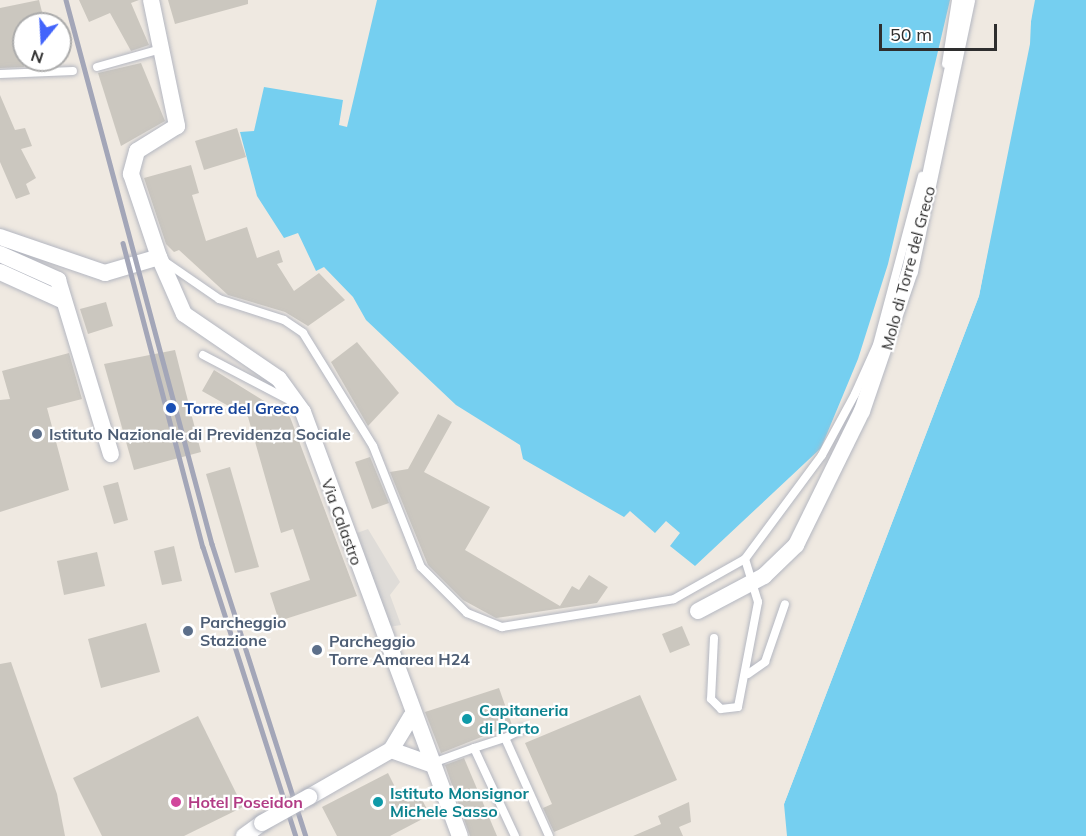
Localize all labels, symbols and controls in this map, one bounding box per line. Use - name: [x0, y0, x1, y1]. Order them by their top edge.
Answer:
- north arrow: [12, 12, 72, 72]
- scale bar: [882, 12, 1000, 50]
- text: 50 m: [890, 23, 932, 46]
- text: N: [28, 46, 46, 69]
- street label: Molo di Torre del Greco: [877, 184, 939, 352]
- place label: Torre del Greco: [184, 398, 299, 418]
- marker: Torre del Greco: [162, 399, 180, 417]
- place label: Istituto Nazionale di Previdenza Sociale: [49, 424, 351, 444]
- marker: Istituto Nazionale di Previdenza Sociale: [30, 427, 44, 441]
- street label: Via Calastro: [317, 476, 367, 568]
- place label: Parcheggio Stazione: [200, 612, 286, 650]
- marker: Parcheggio Stazione: [181, 624, 195, 638]
- place label: Parcheggio Torre Amarea H24: [329, 631, 470, 669]
- marker: Parcheggio Torre Amarea H24: [310, 643, 324, 657]
- place label: Capitaneria di Porto: [479, 700, 568, 738]
- marker: Capitaneria di Porto: [460, 712, 474, 726]
- place label: Istituto Monsignor Michele Sasso: [390, 783, 529, 821]
- place label: Hotel Poseidon: [188, 792, 303, 812]
- marker: Hotel Poseidon: [169, 795, 183, 809]
- marker: Istituto Monsignor Michele Sasso: [371, 795, 385, 809]

